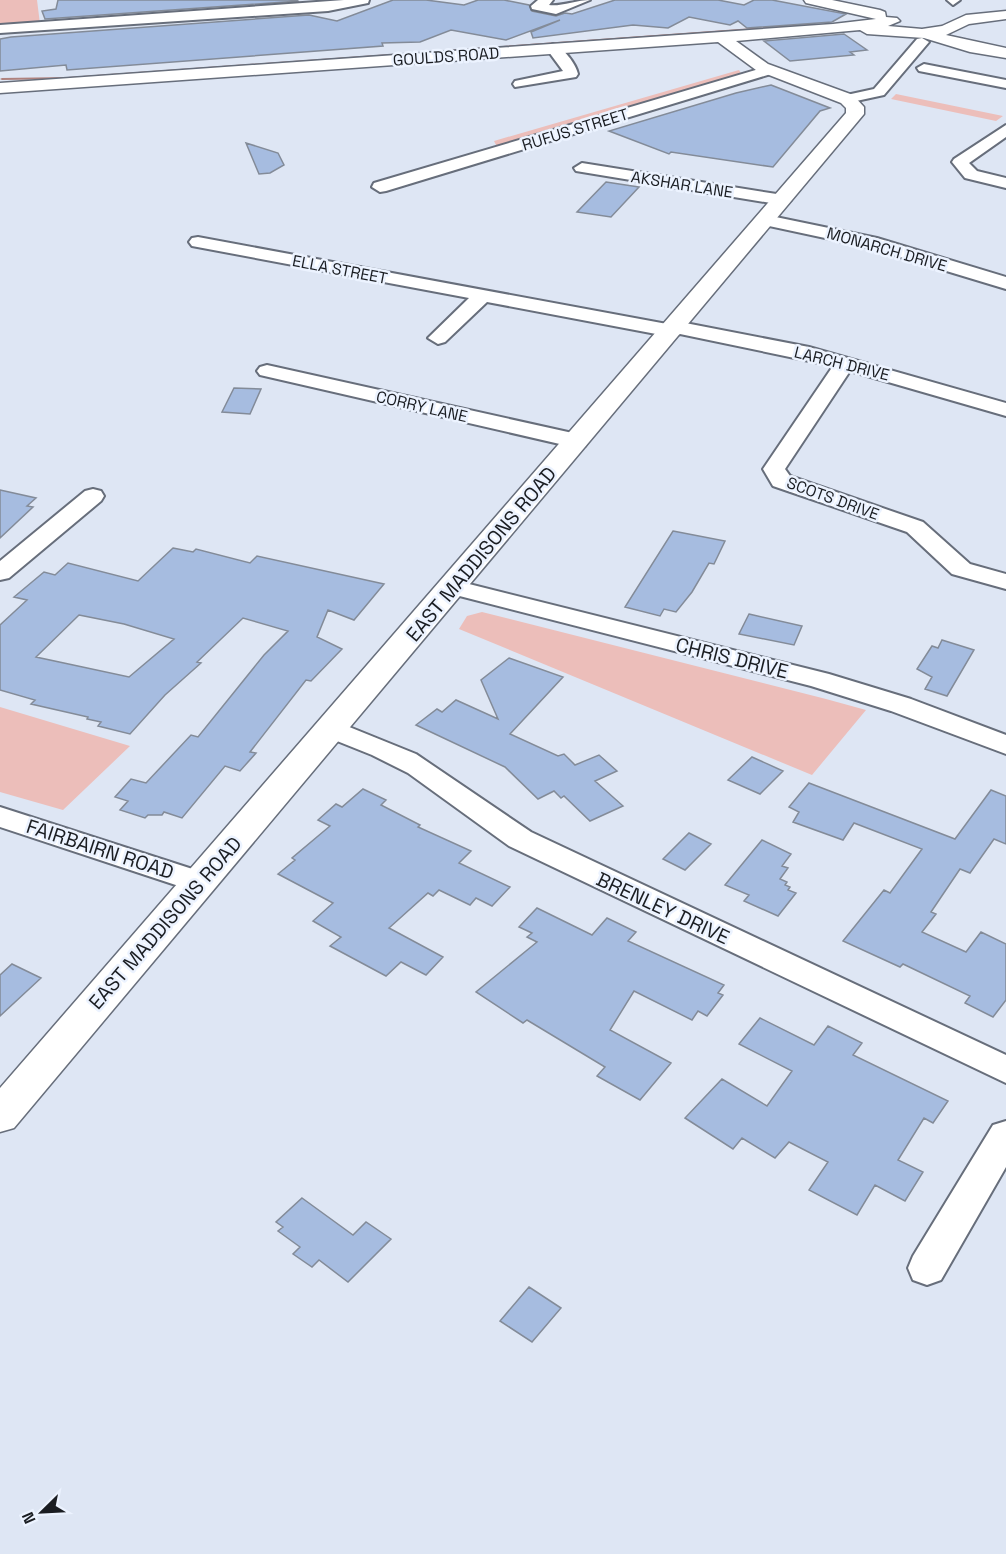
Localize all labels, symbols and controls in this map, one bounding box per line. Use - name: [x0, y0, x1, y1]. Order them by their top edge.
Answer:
- street label: GOULDS ROAD: [392, 42, 500, 71]
- street label: RUFUS STREET: [519, 103, 631, 156]
- street label: AKSHAR LANE: [630, 166, 734, 203]
- street label: MONARCH DRIVE: [824, 222, 949, 277]
- street label: ELLA STREET: [290, 250, 389, 289]
- street label: LARCH DRIVE: [792, 342, 892, 385]
- street label: CORRY LANE: [374, 386, 470, 427]
- street label: EAST MADDISONS ROAD: [400, 461, 562, 647]
- street label: SCOTS DRIVE: [784, 472, 882, 525]
- street label: CHRIS DRIVE: [673, 631, 791, 685]
- street label: FAIRBAIRN ROAD: [23, 813, 177, 885]
- street label: EAST MADDISONS ROAD: [83, 831, 247, 1015]
- street label: BRENLEY DRIVE: [592, 866, 734, 950]
- north arrow: [12, 1482, 72, 1542]
- text: N: [17, 1509, 41, 1527]

